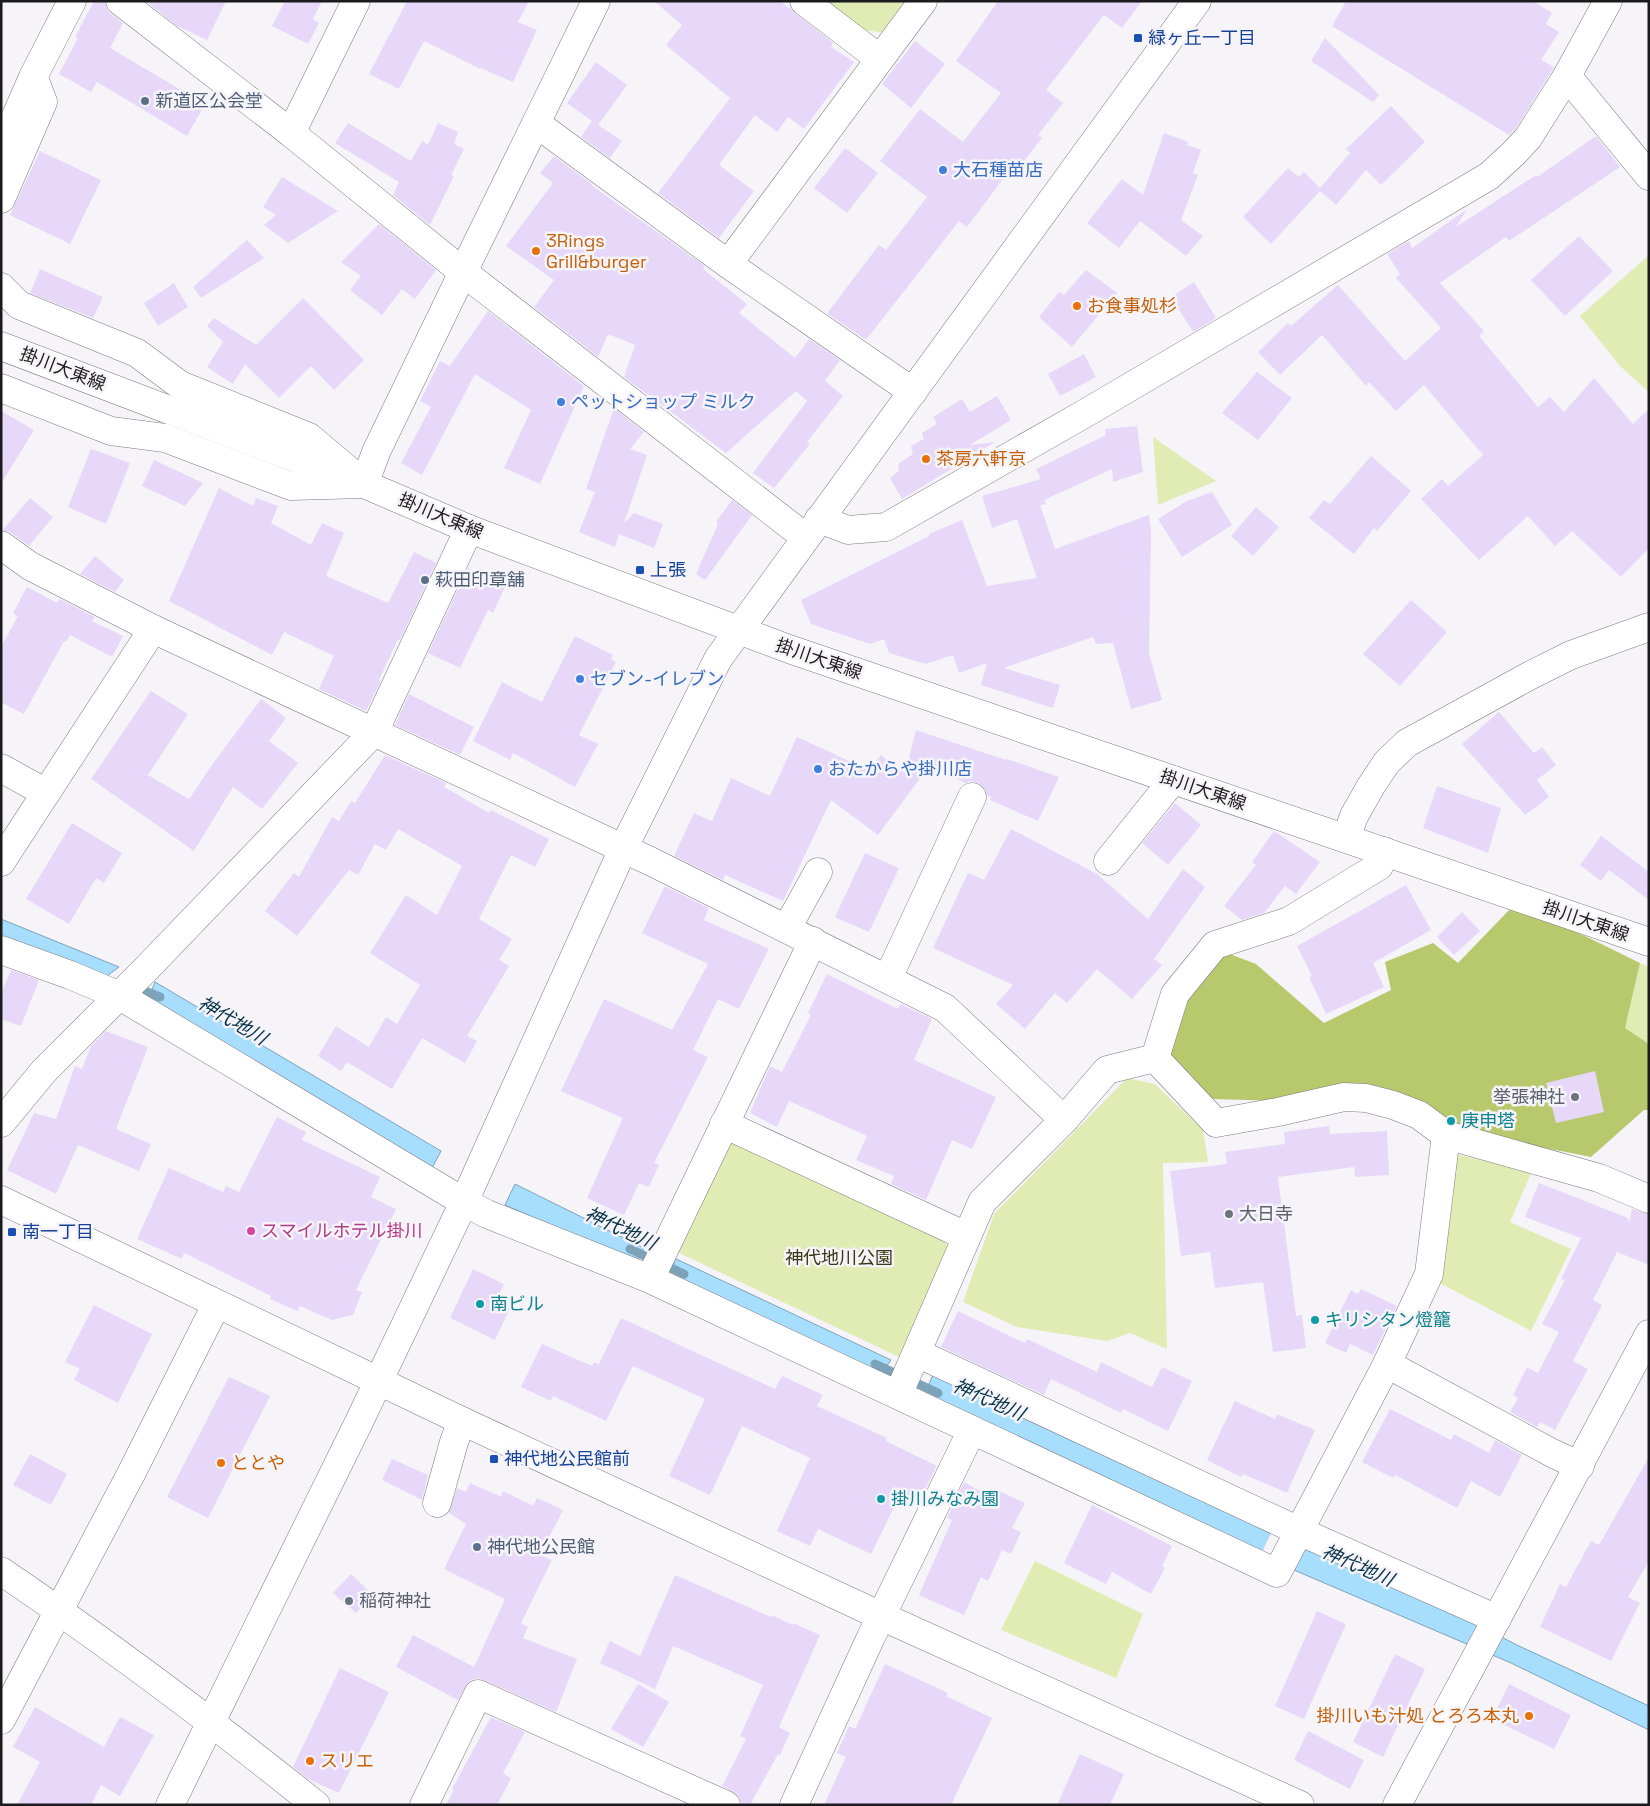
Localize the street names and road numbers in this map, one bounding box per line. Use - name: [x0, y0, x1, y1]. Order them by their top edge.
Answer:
- street label: 掛川大東線: [17, 342, 109, 395]
- street label: 掛川大東線: [395, 487, 487, 544]
- street label: 掛川大東線: [773, 633, 865, 684]
- street label: 掛川大東線: [1157, 764, 1249, 815]
- street label: 掛川大東線: [1540, 895, 1632, 946]

